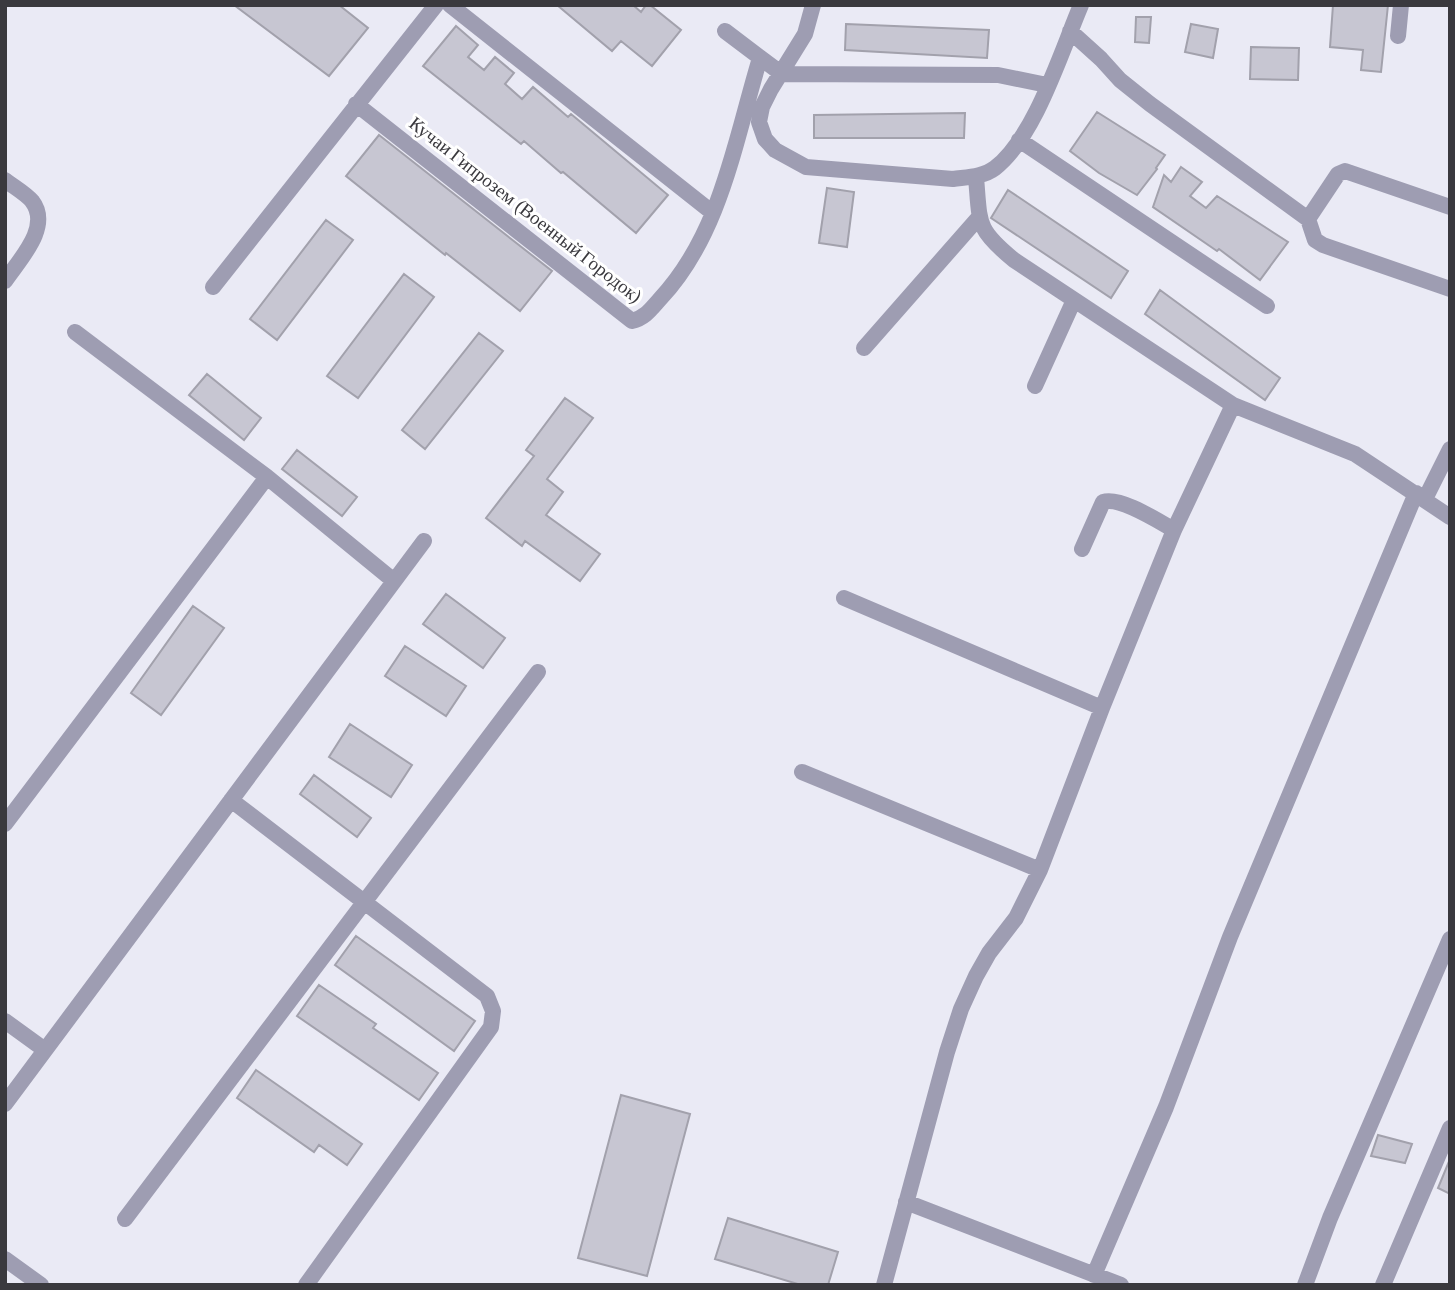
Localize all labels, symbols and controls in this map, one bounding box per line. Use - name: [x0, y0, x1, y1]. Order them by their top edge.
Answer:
- street label: Кучаи Гипрозем (Военный Городок): [405, 112, 647, 308]

